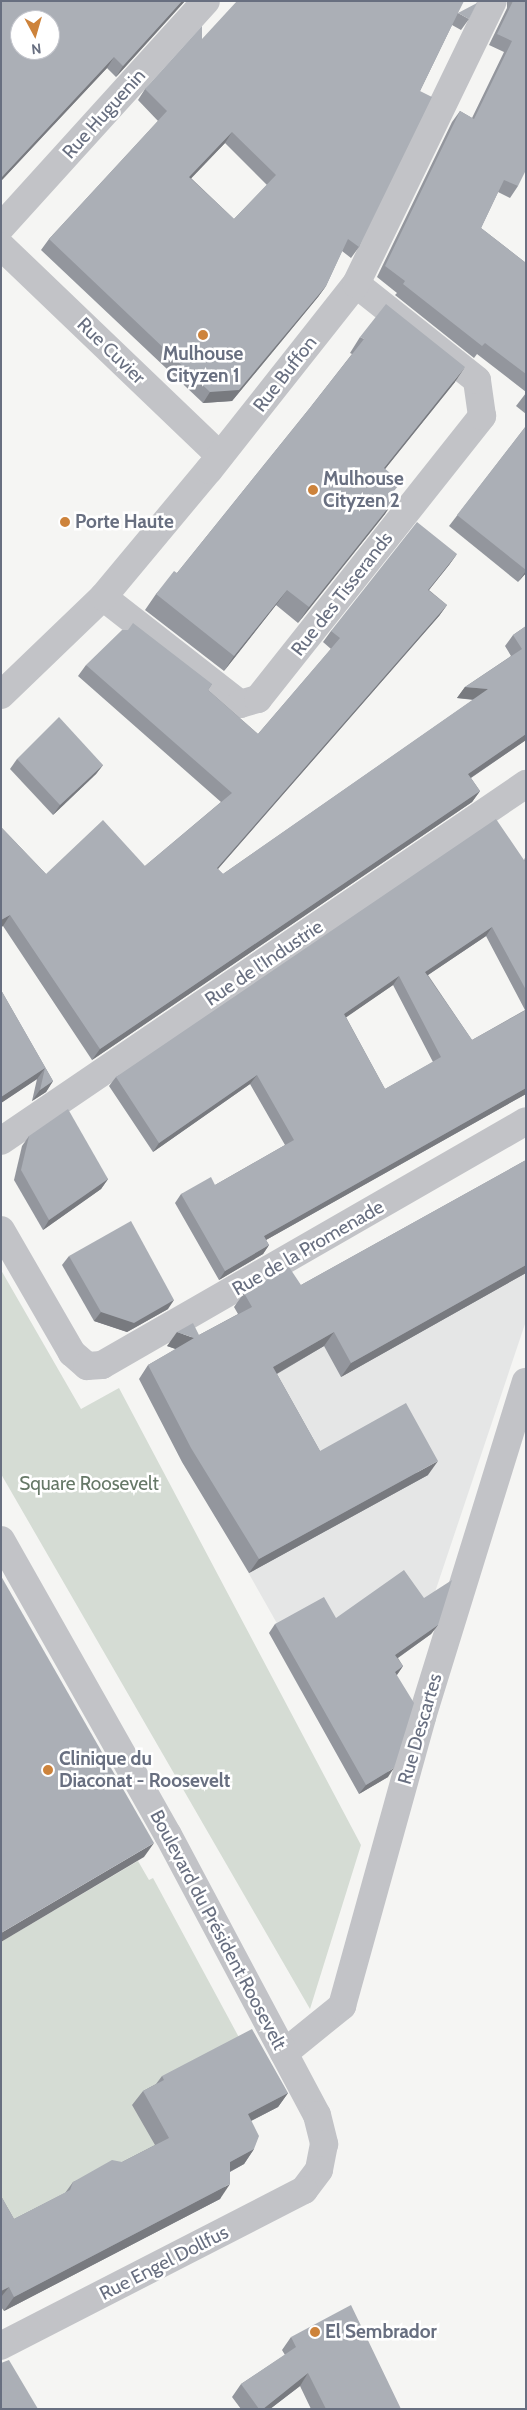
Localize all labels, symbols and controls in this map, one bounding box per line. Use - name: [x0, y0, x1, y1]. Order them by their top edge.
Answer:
- north arrow: [10, 10, 60, 60]
- text: N: [31, 39, 42, 58]
- street label: Rue Huguenin: [58, 64, 150, 164]
- street label: Rue Cuvier: [72, 313, 150, 389]
- marker: Mulhouse Cityzen 1: [197, 329, 209, 341]
- street label: Rue Buffon: [248, 332, 322, 416]
- place label: Mulhouse Cityzen 1: [163, 343, 243, 387]
- place label: Mulhouse Cityzen 2: [323, 468, 404, 512]
- marker: Mulhouse Cityzen 2: [307, 484, 319, 496]
- place label: Porte Haute: [75, 511, 174, 533]
- marker: Porte Haute: [59, 516, 71, 528]
- street label: Rue des Tisserands: [287, 527, 397, 661]
- street label: Rue de l'Industrie: [201, 915, 327, 1011]
- street label: Rue de la Promenade: [228, 1195, 388, 1301]
- park label: Square Roosevelt: [19, 1473, 159, 1495]
- street label: Rue Descartes: [393, 1671, 447, 1787]
- place label: Clinique du Diaconat - Roosevelt: [59, 1748, 230, 1792]
- marker: Clinique du Diaconat - Roosevelt: [41, 1763, 55, 1777]
- street label: Boulevard du Président Roosevelt: [145, 1806, 291, 2054]
- street label: Rue Engel Dollfus: [96, 2221, 232, 2305]
- place label: El Sembrador: [325, 2321, 437, 2343]
- marker: El Sembrador: [309, 2326, 321, 2338]

